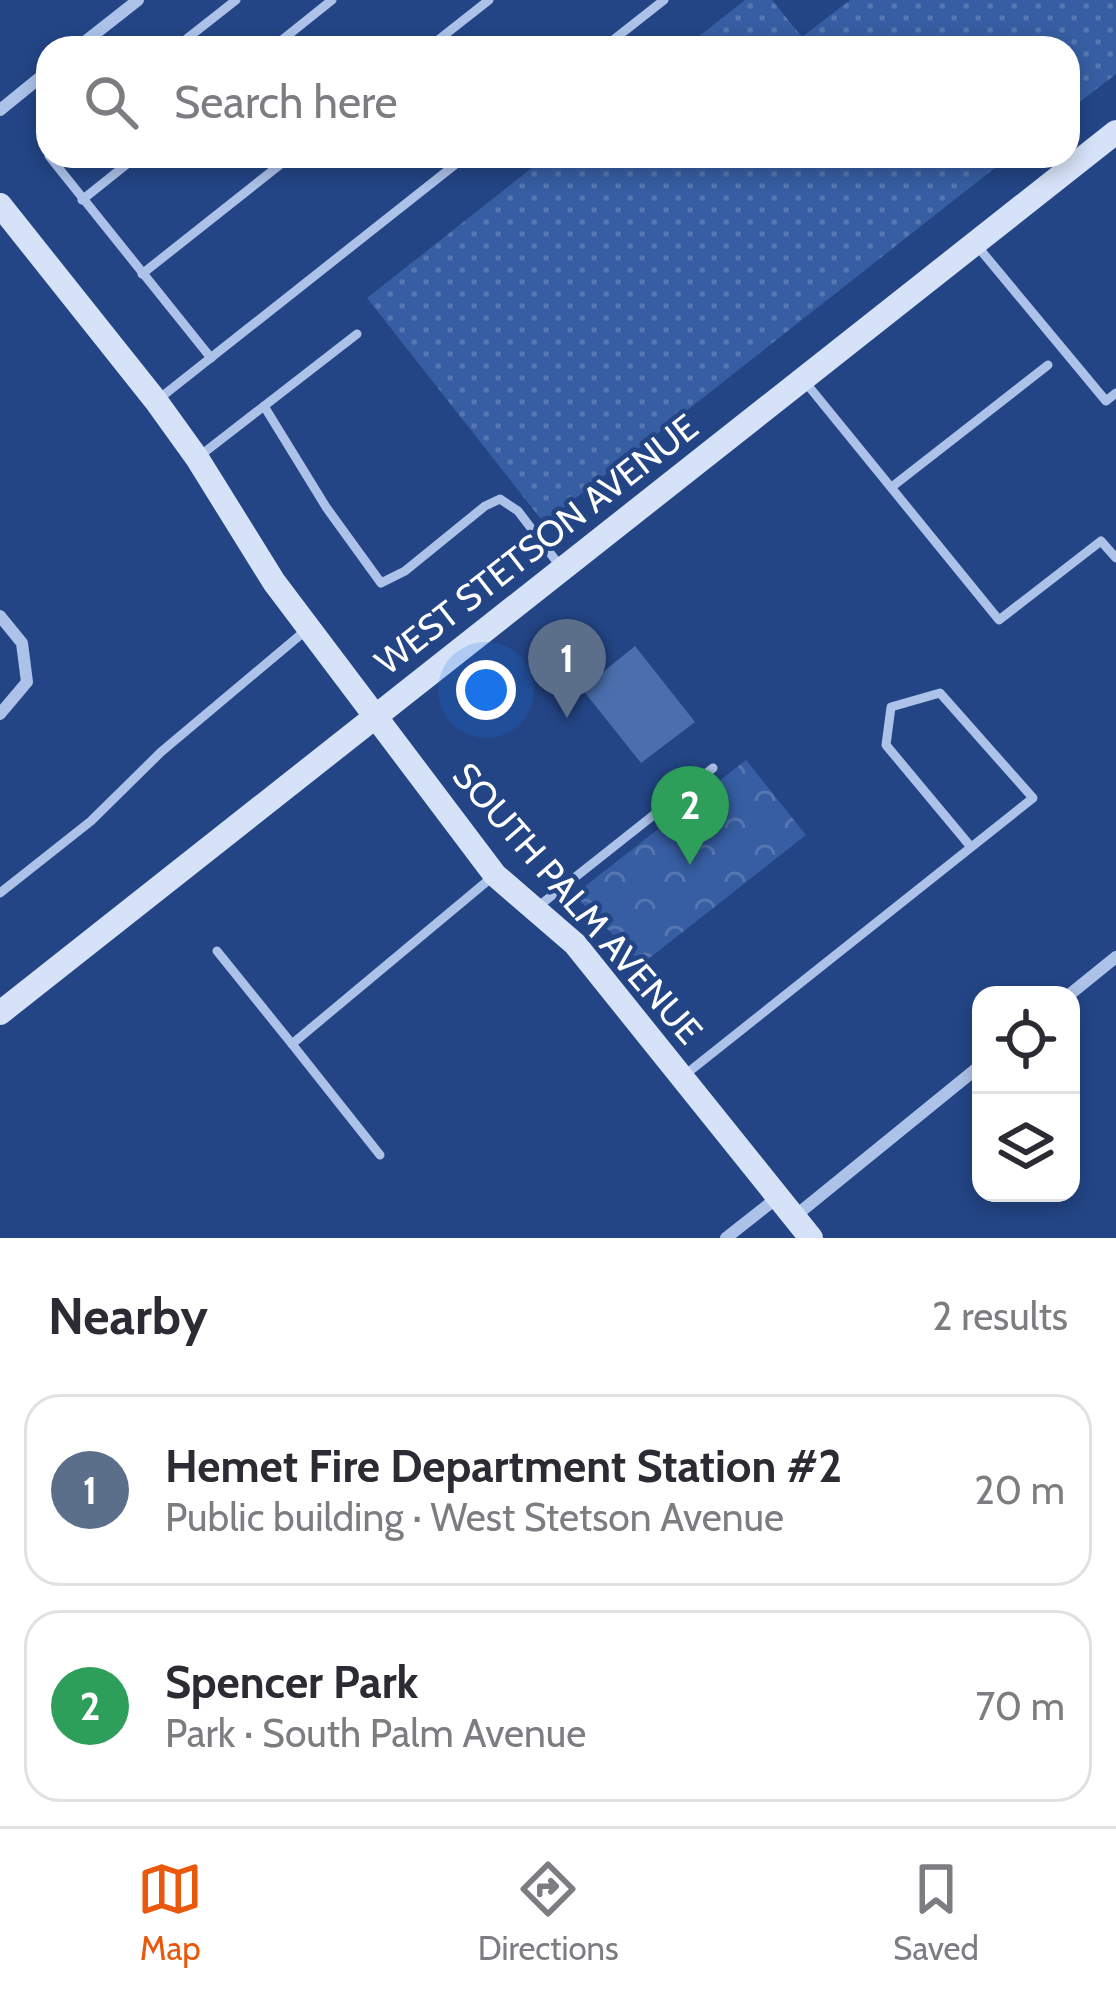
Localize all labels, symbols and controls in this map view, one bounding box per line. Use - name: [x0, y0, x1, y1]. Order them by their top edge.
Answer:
- search box: [36, 36, 1080, 168]
- icon: search: [78, 69, 144, 135]
- text: Search here: [174, 75, 398, 129]
- street label: WEST STETSON AVENUE: [366, 404, 706, 684]
- pin: 1: [528, 619, 606, 718]
- your location: [456, 660, 516, 720]
- street label: SOUTH PALM AVENUE: [444, 754, 712, 1052]
- pin: 2: [651, 766, 729, 865]
- map controls: [972, 986, 1080, 1202]
- button: locate: [972, 986, 1080, 1094]
- button: layers: [972, 1094, 1080, 1202]
- text: Nearby: [48, 1285, 208, 1347]
- text: 2 results: [932, 1292, 1068, 1340]
- text: Hemet Fire Department Station #2: [165, 1439, 842, 1493]
- text: 1: [83, 1466, 97, 1514]
- text: 20 m: [974, 1466, 1065, 1514]
- text: Public building · West Stetson Avenue: [165, 1493, 784, 1541]
- text: Spencer Park: [165, 1655, 418, 1709]
- text: 2: [80, 1682, 100, 1730]
- text: 70 m: [976, 1682, 1065, 1730]
- text: Park · South Palm Avenue: [165, 1709, 586, 1757]
- tab: Map: [137, 1856, 203, 1968]
- tab: Directions: [478, 1856, 619, 1968]
- tab: Saved: [893, 1856, 979, 1968]

